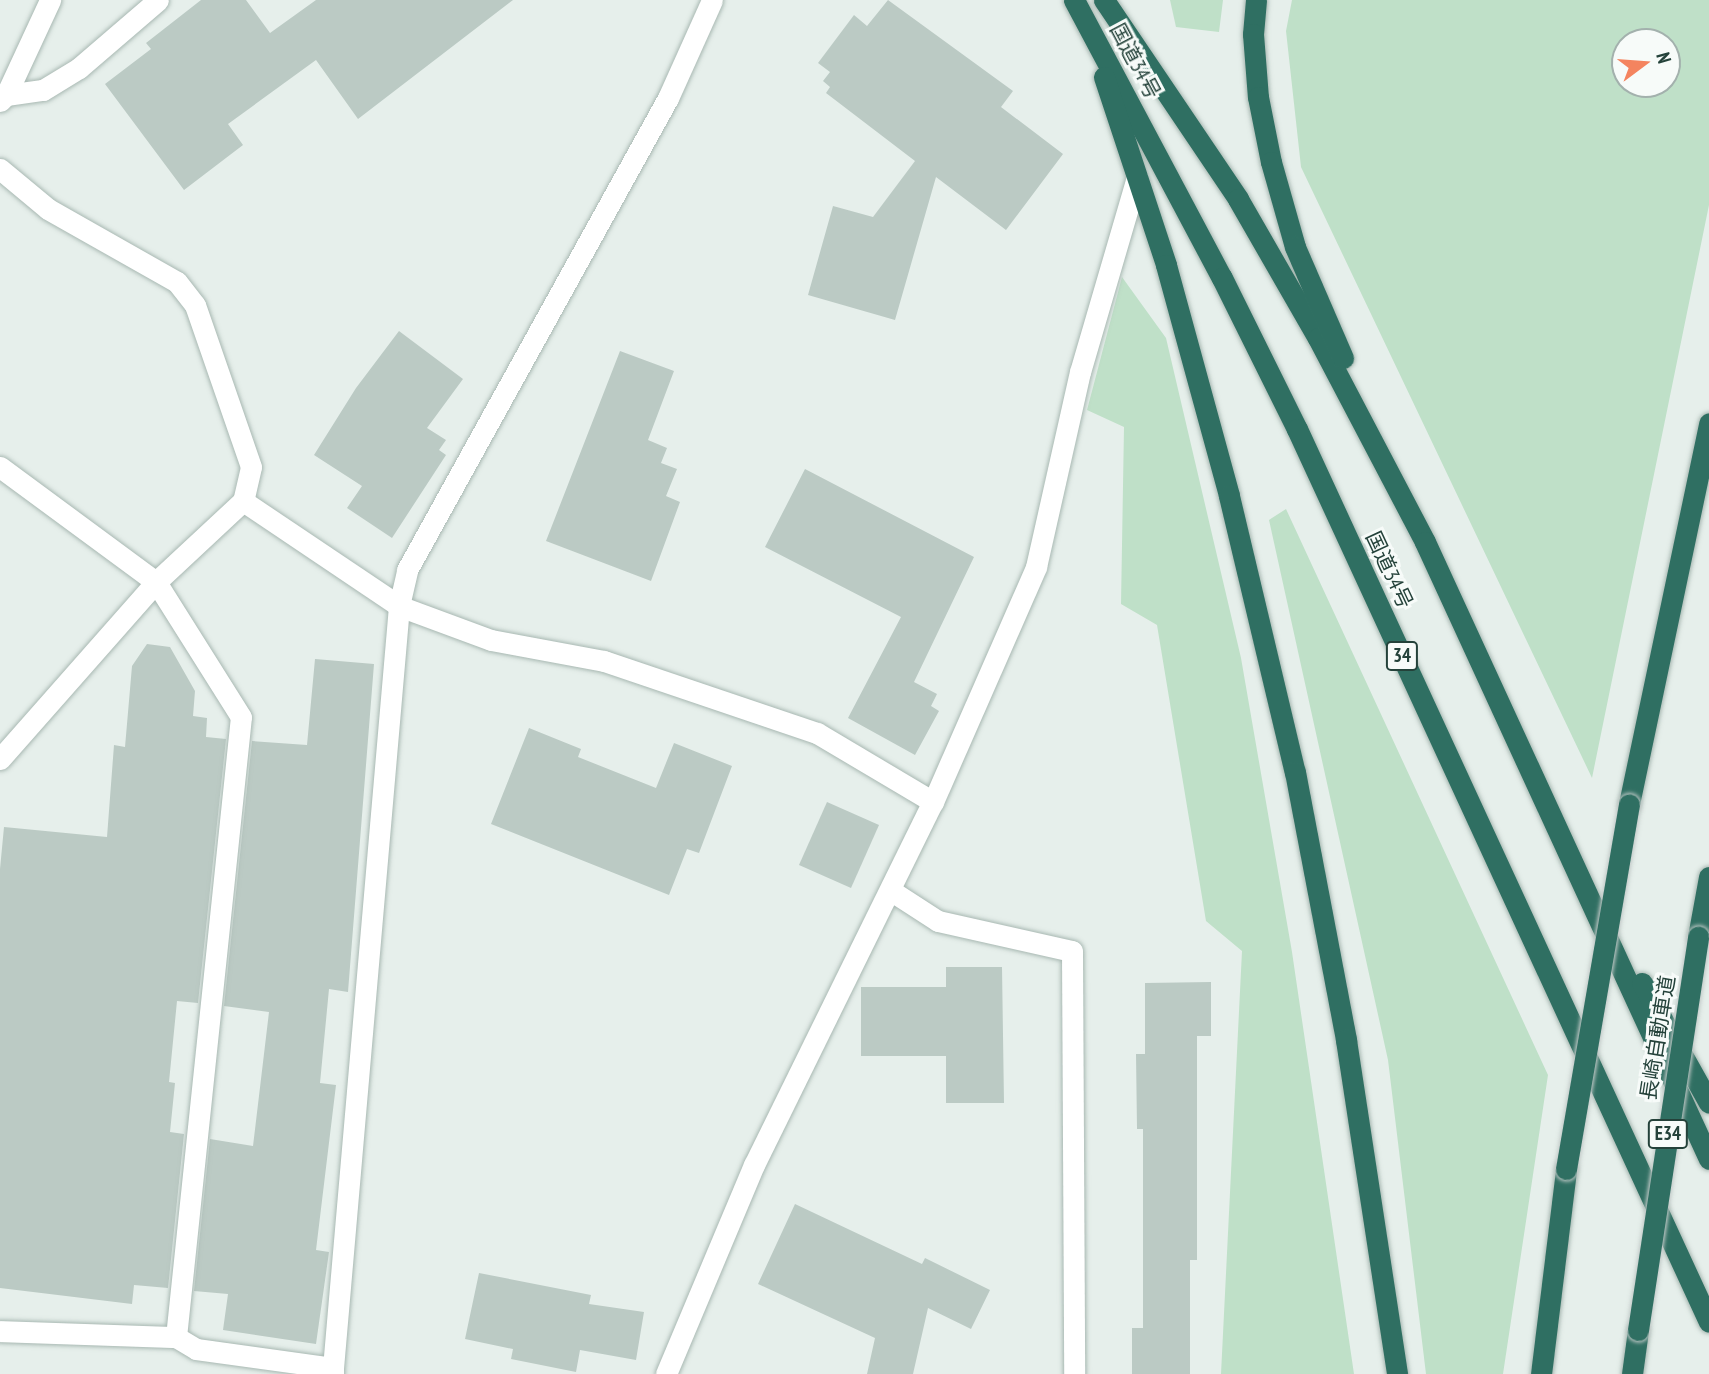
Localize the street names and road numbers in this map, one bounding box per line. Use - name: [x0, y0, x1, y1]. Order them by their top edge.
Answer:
- street label: 国道34号: [1105, 19, 1165, 103]
- street label: 国道34号: [1360, 528, 1418, 612]
- road number: 34: [1384, 640, 1420, 671]
- street label: 長崎自動車道: [1636, 974, 1680, 1102]
- road number: E34: [1647, 1118, 1689, 1150]

